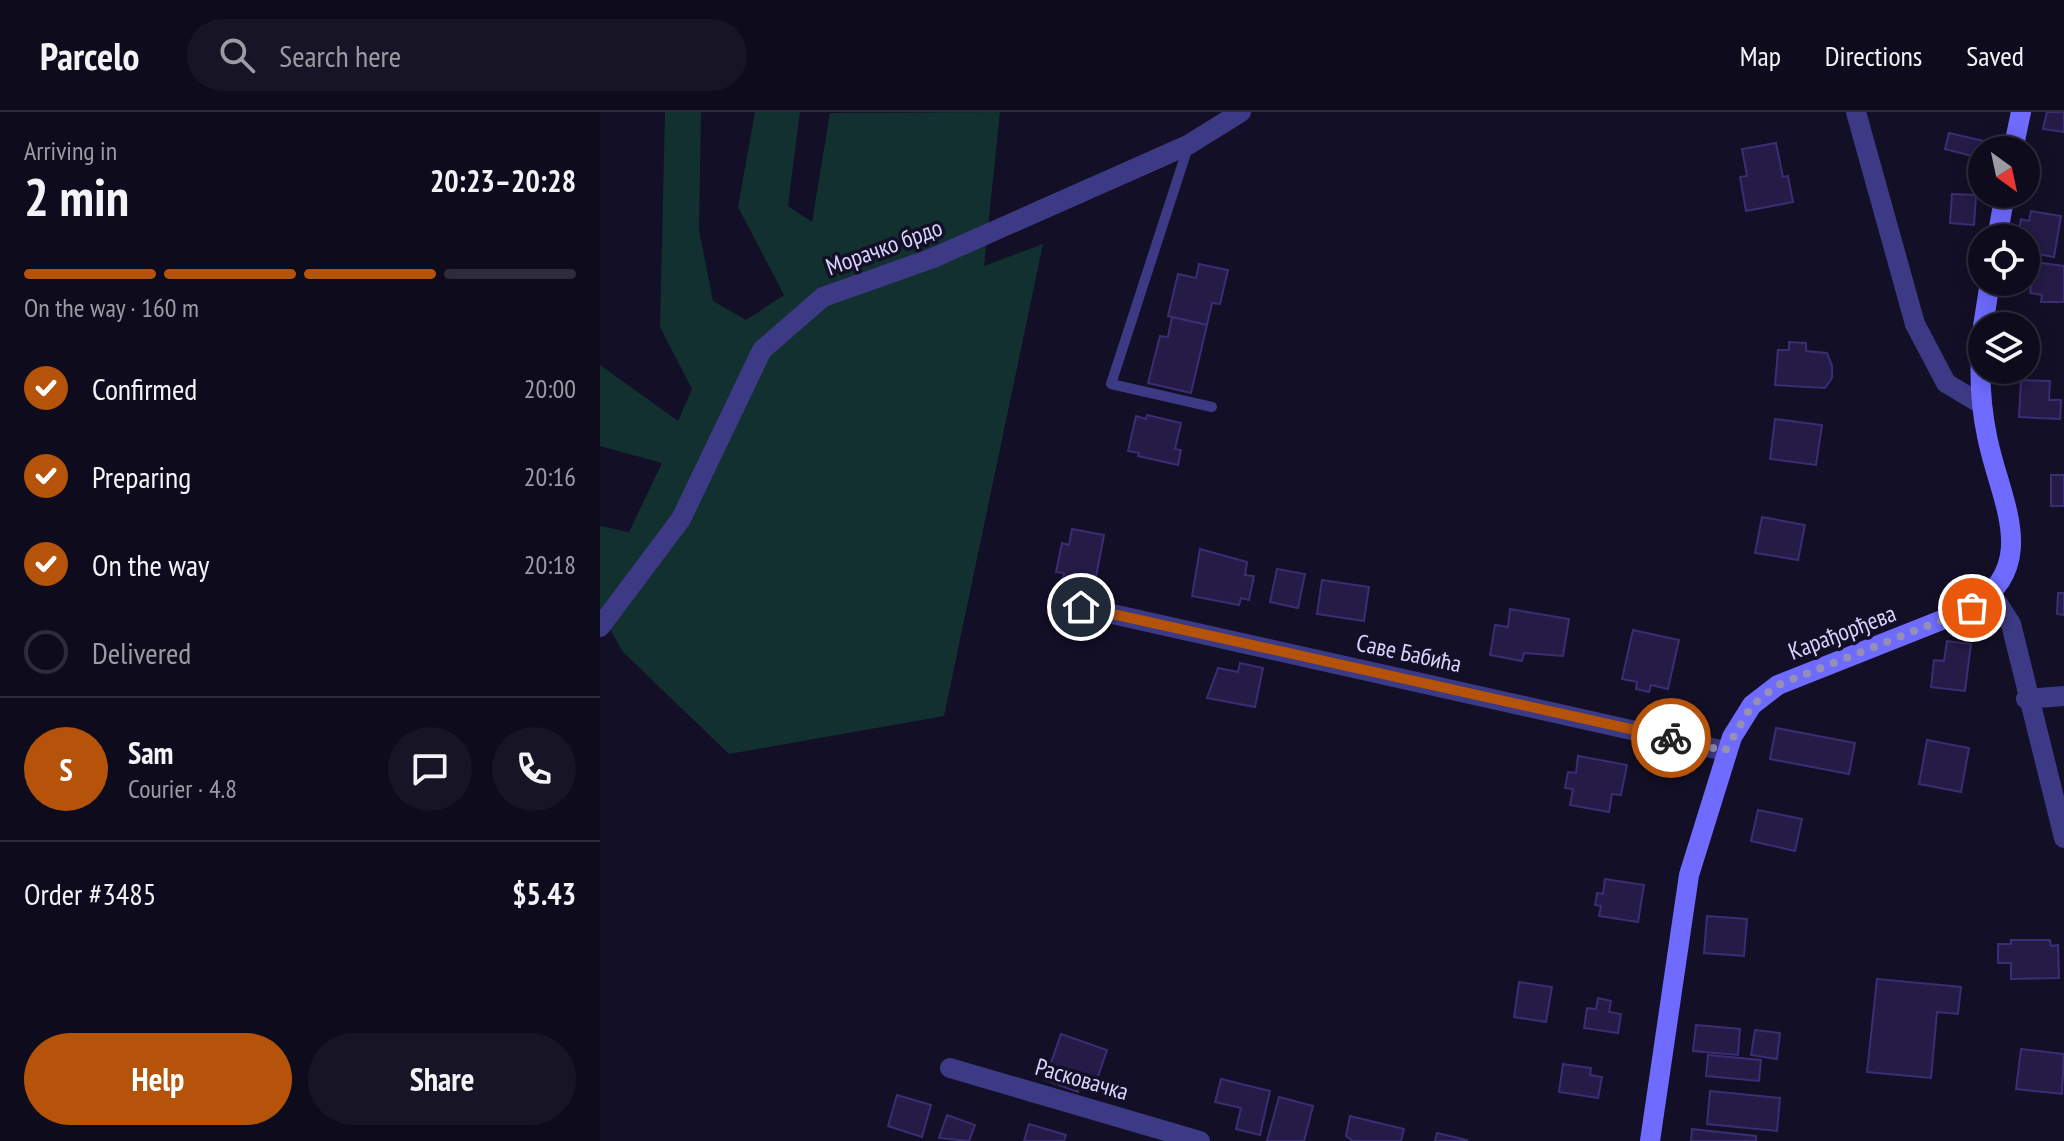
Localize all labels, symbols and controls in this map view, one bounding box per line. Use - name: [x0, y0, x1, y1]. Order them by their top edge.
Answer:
- search box: [187, 19, 747, 91]
- text: Parcelo: [40, 31, 139, 80]
- icon: search: [215, 33, 259, 77]
- text: Search here: [279, 36, 401, 75]
- text: Map: [1740, 37, 1781, 74]
- text: Directions: [1825, 37, 1922, 74]
- text: Saved: [1966, 37, 2024, 74]
- text: Arriving in: [24, 134, 117, 167]
- north arrow: [1968, 136, 2040, 208]
- map controls: [1968, 136, 2040, 384]
- text: 20:23–20:28: [430, 161, 576, 200]
- text: 2 min: [24, 163, 129, 230]
- street label: Морачко брдо: [822, 212, 946, 282]
- button: locate: [1968, 224, 2040, 296]
- text: On the way · 160 m: [24, 291, 199, 324]
- button: layers: [1968, 312, 2040, 384]
- icon: check: [24, 366, 68, 410]
- text: Confirmed: [92, 369, 197, 408]
- text: 20:00: [524, 372, 576, 405]
- icon: check: [24, 454, 68, 498]
- text: Preparing: [92, 457, 191, 496]
- text: 20:16: [524, 460, 576, 493]
- icon: check: [24, 542, 68, 586]
- text: On the way: [92, 545, 209, 584]
- text: 20:18: [524, 548, 576, 581]
- pin: [1047, 573, 1115, 641]
- pin: [1938, 574, 2006, 642]
- icon: home: [1059, 585, 1103, 629]
- icon: bag: [1950, 586, 1994, 630]
- street label: Карађорђева: [1784, 597, 1900, 667]
- street label: Саве Бабића: [1354, 627, 1464, 679]
- text: Delivered: [92, 633, 191, 672]
- courier: [1631, 698, 1711, 778]
- icon: bike: [1649, 716, 1693, 760]
- button: chat: [388, 727, 472, 811]
- button: phone: [492, 727, 576, 811]
- text: Sam: [128, 733, 173, 772]
- text: S: [59, 750, 73, 789]
- text: Courier · 4.8: [128, 772, 237, 805]
- text: Order #3485: [24, 874, 156, 913]
- text: $5.43: [512, 874, 576, 913]
- button: Help: [24, 1033, 292, 1125]
- button: Share: [308, 1033, 576, 1125]
- street label: Расковачка: [1032, 1051, 1132, 1107]

